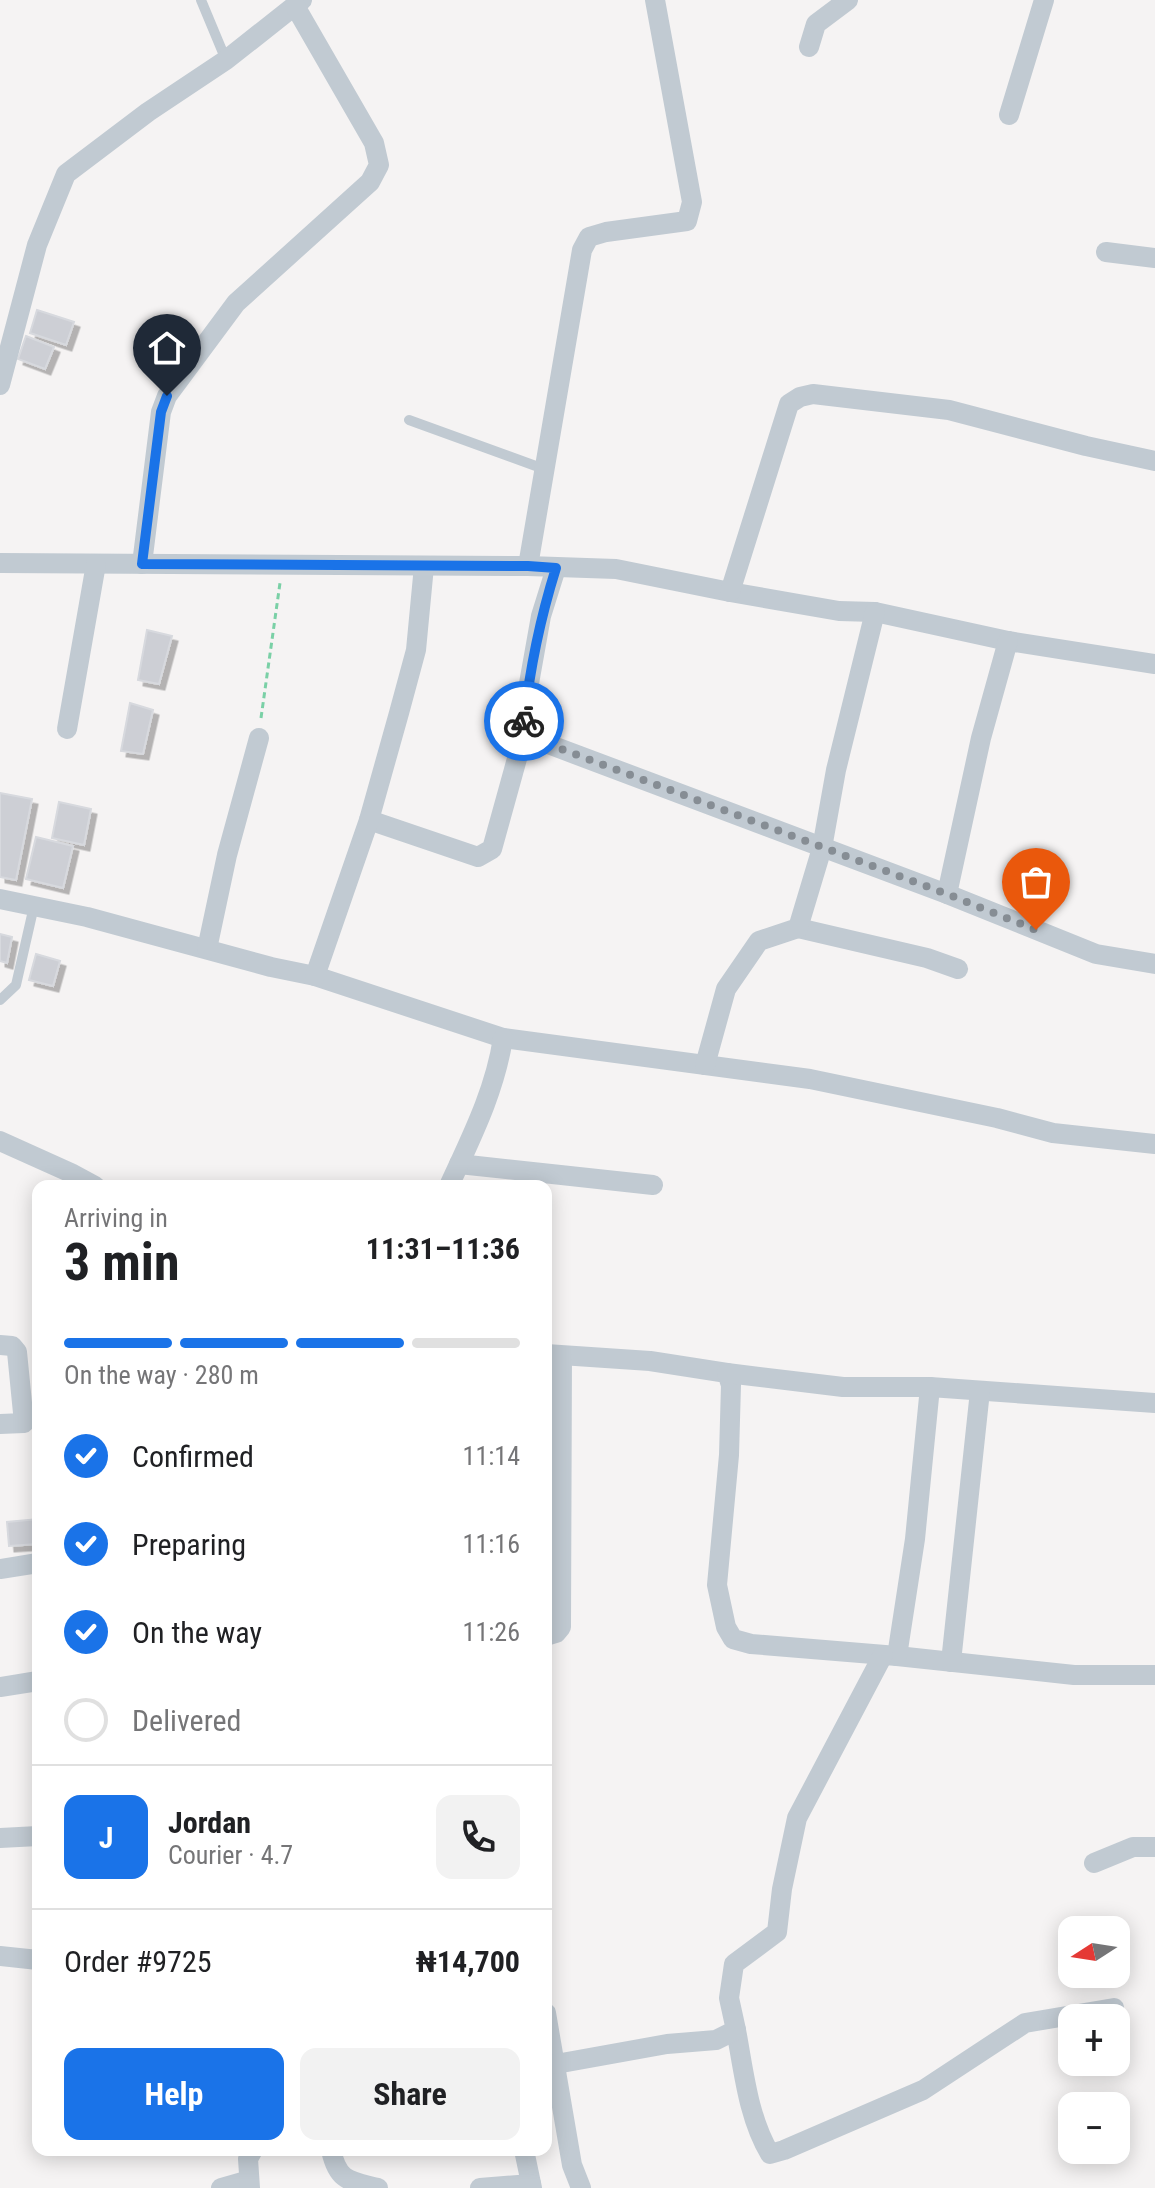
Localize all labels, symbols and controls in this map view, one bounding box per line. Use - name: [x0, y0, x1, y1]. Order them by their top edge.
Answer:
- pin: [133, 314, 201, 396]
- icon: home: [145, 326, 189, 370]
- courier: [484, 681, 564, 761]
- icon: bike: [502, 699, 546, 743]
- pin: [1002, 848, 1070, 930]
- icon: bag: [1014, 860, 1058, 904]
- text: Arriving in: [64, 1203, 168, 1233]
- text: 11:31–11:36: [366, 1231, 520, 1266]
- text: 3 min: [64, 1232, 180, 1293]
- text: On the way · 280 m: [64, 1360, 259, 1390]
- icon: check: [64, 1434, 108, 1478]
- text: Confirmed: [132, 1439, 254, 1474]
- text: 11:14: [463, 1441, 520, 1471]
- icon: check: [64, 1522, 108, 1566]
- text: Preparing: [132, 1527, 246, 1562]
- text: 11:16: [463, 1529, 520, 1559]
- icon: check: [64, 1610, 108, 1654]
- text: On the way: [132, 1615, 262, 1650]
- text: 11:26: [463, 1617, 520, 1647]
- text: Delivered: [132, 1703, 241, 1738]
- button: phone: [436, 1795, 520, 1879]
- text: Jordan: [168, 1805, 251, 1840]
- text: J: [99, 1820, 113, 1855]
- text: Courier · 4.7: [168, 1840, 293, 1870]
- north arrow: [1058, 1916, 1130, 1988]
- map controls: [1058, 1916, 1130, 2164]
- text: Order #9725: [64, 1944, 212, 1979]
- text: ₦14,700: [415, 1944, 520, 1979]
- button: +: [1058, 2004, 1130, 2076]
- button: Help: [64, 2048, 284, 2140]
- button: Share: [300, 2048, 520, 2140]
- button: −: [1058, 2092, 1130, 2164]

